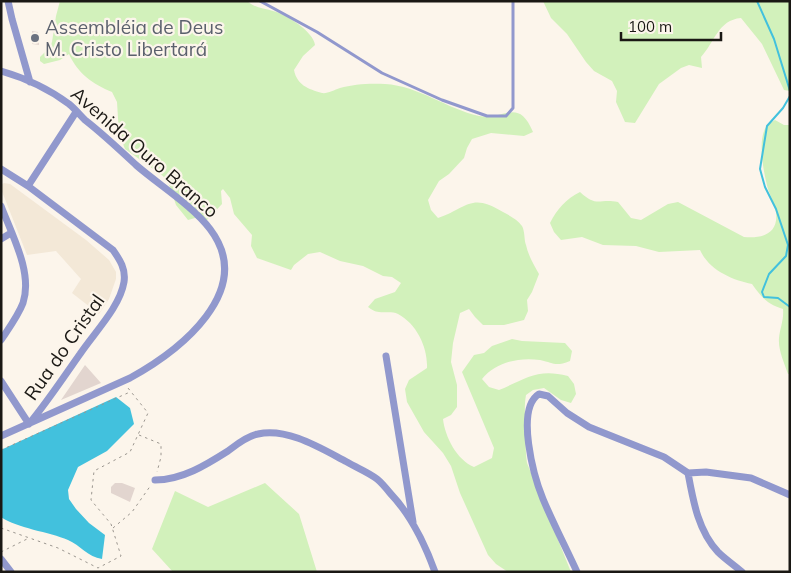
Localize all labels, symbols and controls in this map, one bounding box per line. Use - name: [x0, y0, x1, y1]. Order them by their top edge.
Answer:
- scale bar: [621, 10, 721, 42]
- place label: Assembléia de Deus M. Cristo Libertará: [45, 15, 223, 61]
- text: 100 m: [628, 17, 672, 36]
- marker: Assembléia de Deus M. Cristo Libertará: [29, 32, 41, 44]
- street label: Avenida Ouro Branco: [66, 81, 224, 223]
- street label: Rua do Cristal: [19, 289, 109, 405]

